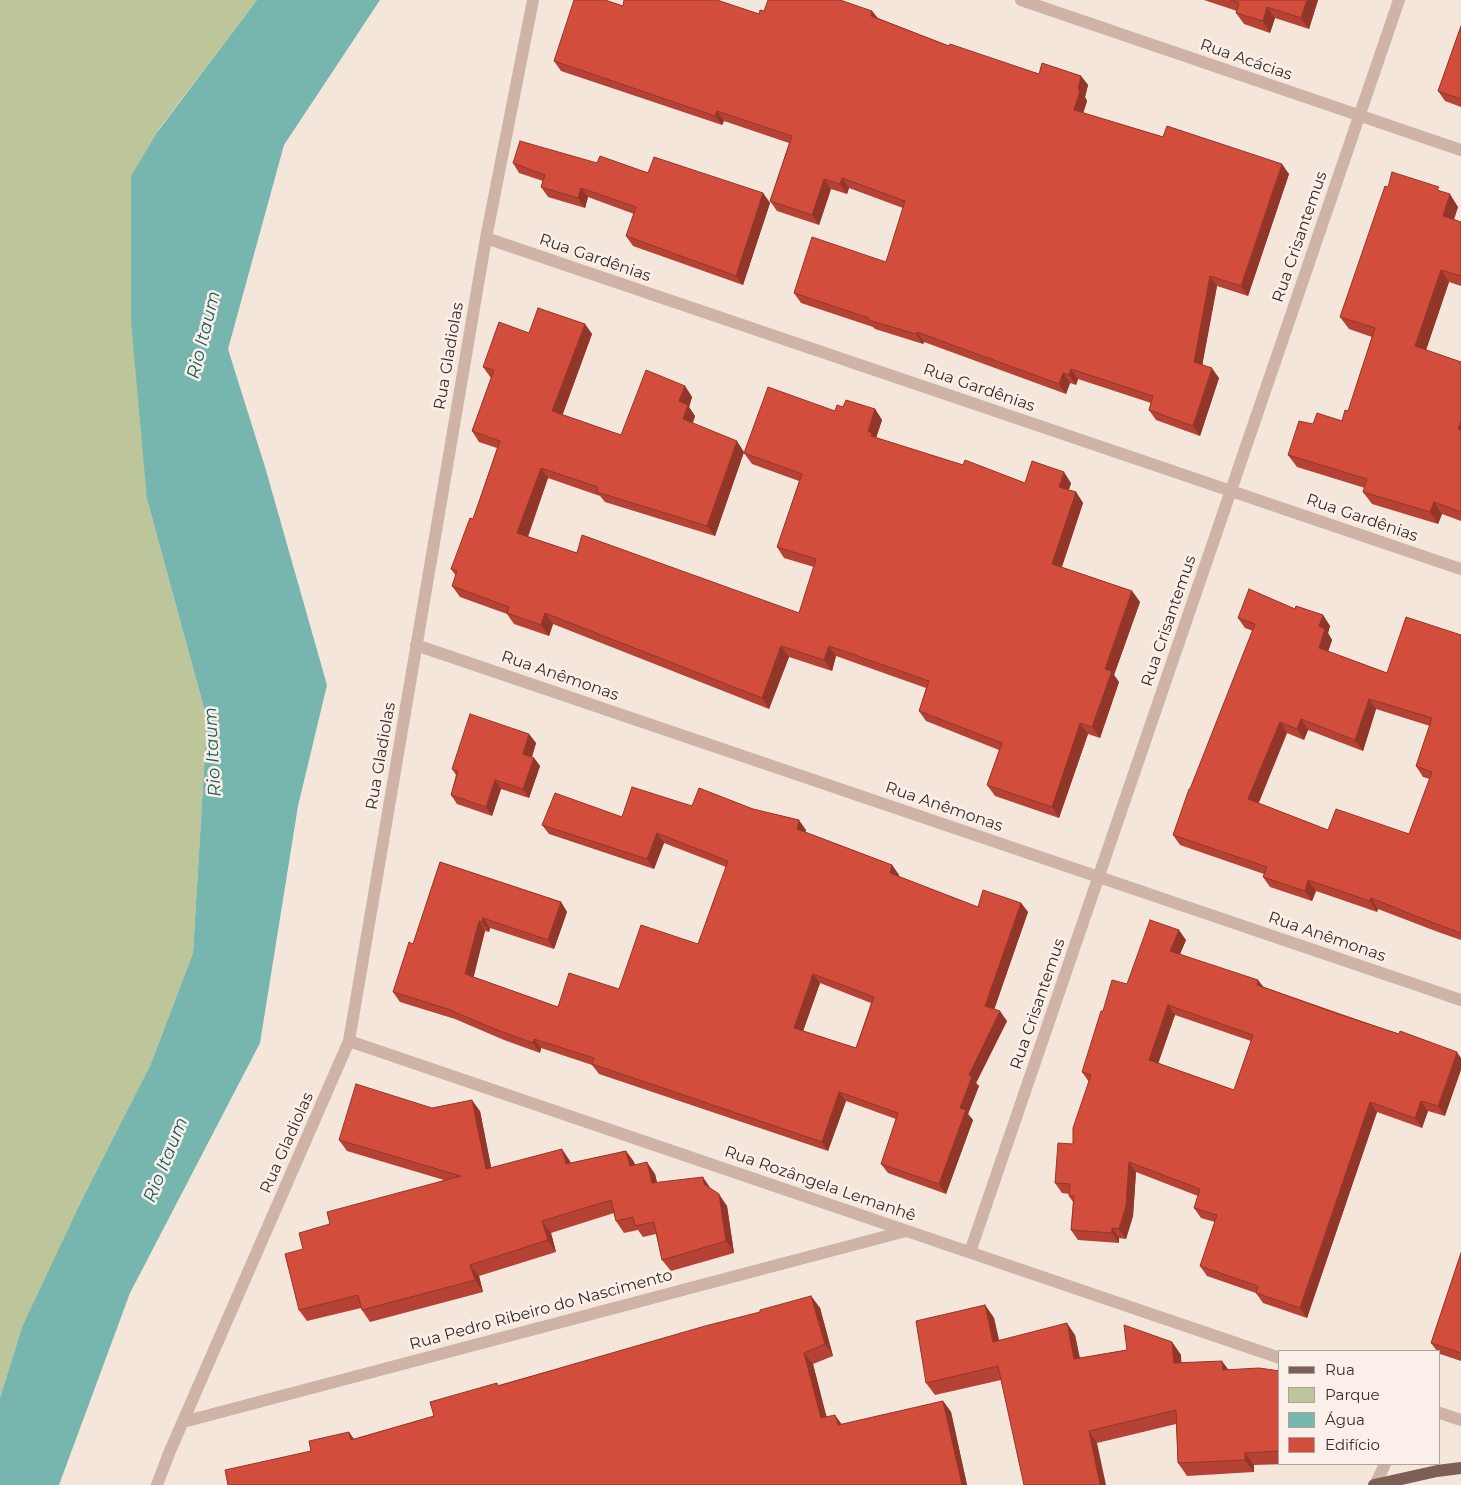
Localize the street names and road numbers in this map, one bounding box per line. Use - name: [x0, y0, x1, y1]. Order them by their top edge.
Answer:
- street label: Rua Acácias: [1197, 35, 1295, 85]
- street label: Rua Crisantemus: [1269, 169, 1331, 305]
- street label: Rua Gardênias: [537, 230, 653, 286]
- street label: Rua Gladiolas: [430, 301, 468, 411]
- street label: Rua Gardênias: [921, 360, 1037, 416]
- street label: Rua Gardênias: [1304, 490, 1420, 546]
- street label: Rua Crisantemus: [1138, 553, 1200, 689]
- street label: Rua Anêmonas: [499, 647, 621, 705]
- street label: Rua Gladiolas: [362, 701, 400, 811]
- street label: Rua Anêmonas: [883, 778, 1005, 836]
- street label: Rua Anêmonas: [1266, 908, 1388, 966]
- street label: Rua Crisantemus: [1007, 936, 1069, 1072]
- street label: Rua Gladiolas: [256, 1089, 318, 1197]
- street label: Rua Rozângela Lemanhê: [722, 1142, 918, 1226]
- street label: Rua Pedro Ribeiro do Nascimento: [407, 1266, 675, 1354]

